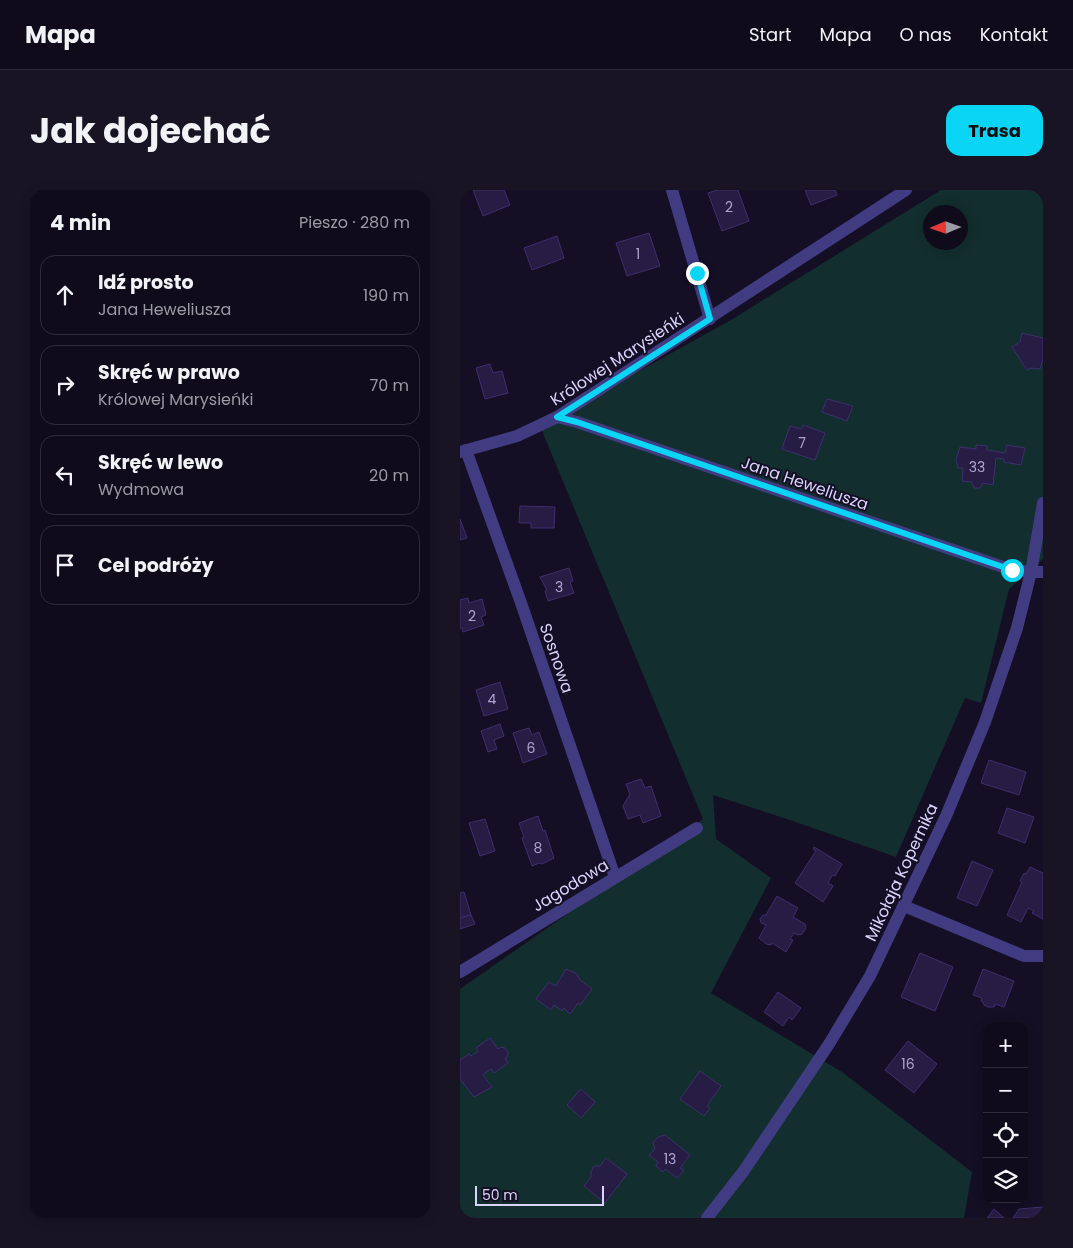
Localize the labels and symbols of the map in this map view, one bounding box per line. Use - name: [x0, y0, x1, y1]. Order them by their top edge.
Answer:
- house number: 2: [725, 197, 733, 217]
- north arrow: [923, 205, 968, 250]
- house number: 1: [636, 244, 640, 264]
- route end: [686, 262, 709, 285]
- street label: Królowej Marysieńki: [546, 307, 689, 411]
- house number: 7: [798, 433, 806, 453]
- street label: Jana Heweliusza: [738, 451, 872, 516]
- house number: 33: [969, 457, 985, 477]
- route start: [1001, 559, 1024, 582]
- house number: 3: [555, 577, 563, 597]
- house number: 2: [468, 606, 476, 626]
- street label: Sosnowa: [534, 620, 579, 696]
- house number: 4: [488, 689, 497, 709]
- house number: 6: [527, 738, 536, 758]
- street label: Mikołaja Kopernika: [859, 799, 944, 945]
- house number: 8: [534, 838, 543, 858]
- street label: Jagodowa: [528, 854, 613, 917]
- house number: 16: [901, 1054, 915, 1074]
- house number: 13: [664, 1149, 676, 1169]
- scale bar: [475, 1183, 604, 1206]

